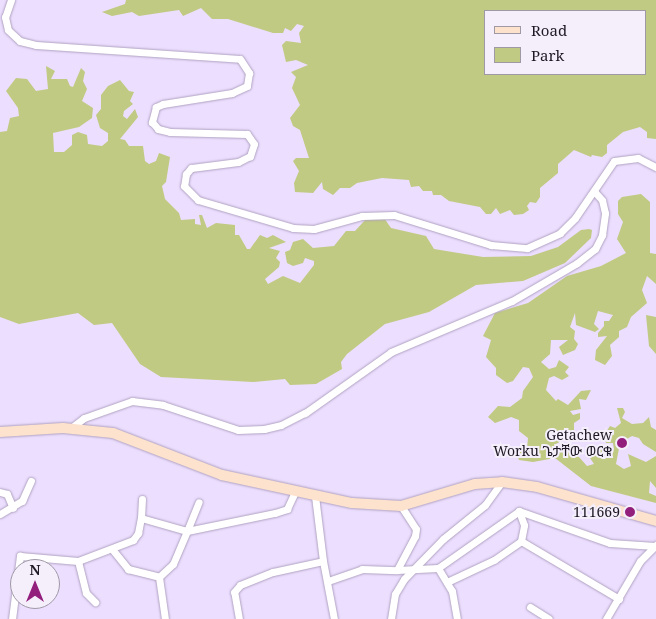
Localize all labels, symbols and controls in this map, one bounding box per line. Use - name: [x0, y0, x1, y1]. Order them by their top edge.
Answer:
- legend: [483, 10, 646, 75]
- text: Road: [531, 20, 567, 40]
- text: Park: [531, 45, 564, 65]
- place label: Getachew Worku ጌታቸው ወርቁ: [493, 427, 612, 460]
- marker: Getachew Worku ጌታቸው ወርቁ: [616, 437, 628, 449]
- place label: 111669: [573, 504, 620, 520]
- marker: 111669: [624, 506, 636, 518]
- north arrow: [10, 559, 60, 609]
- text: N: [29, 560, 41, 579]

